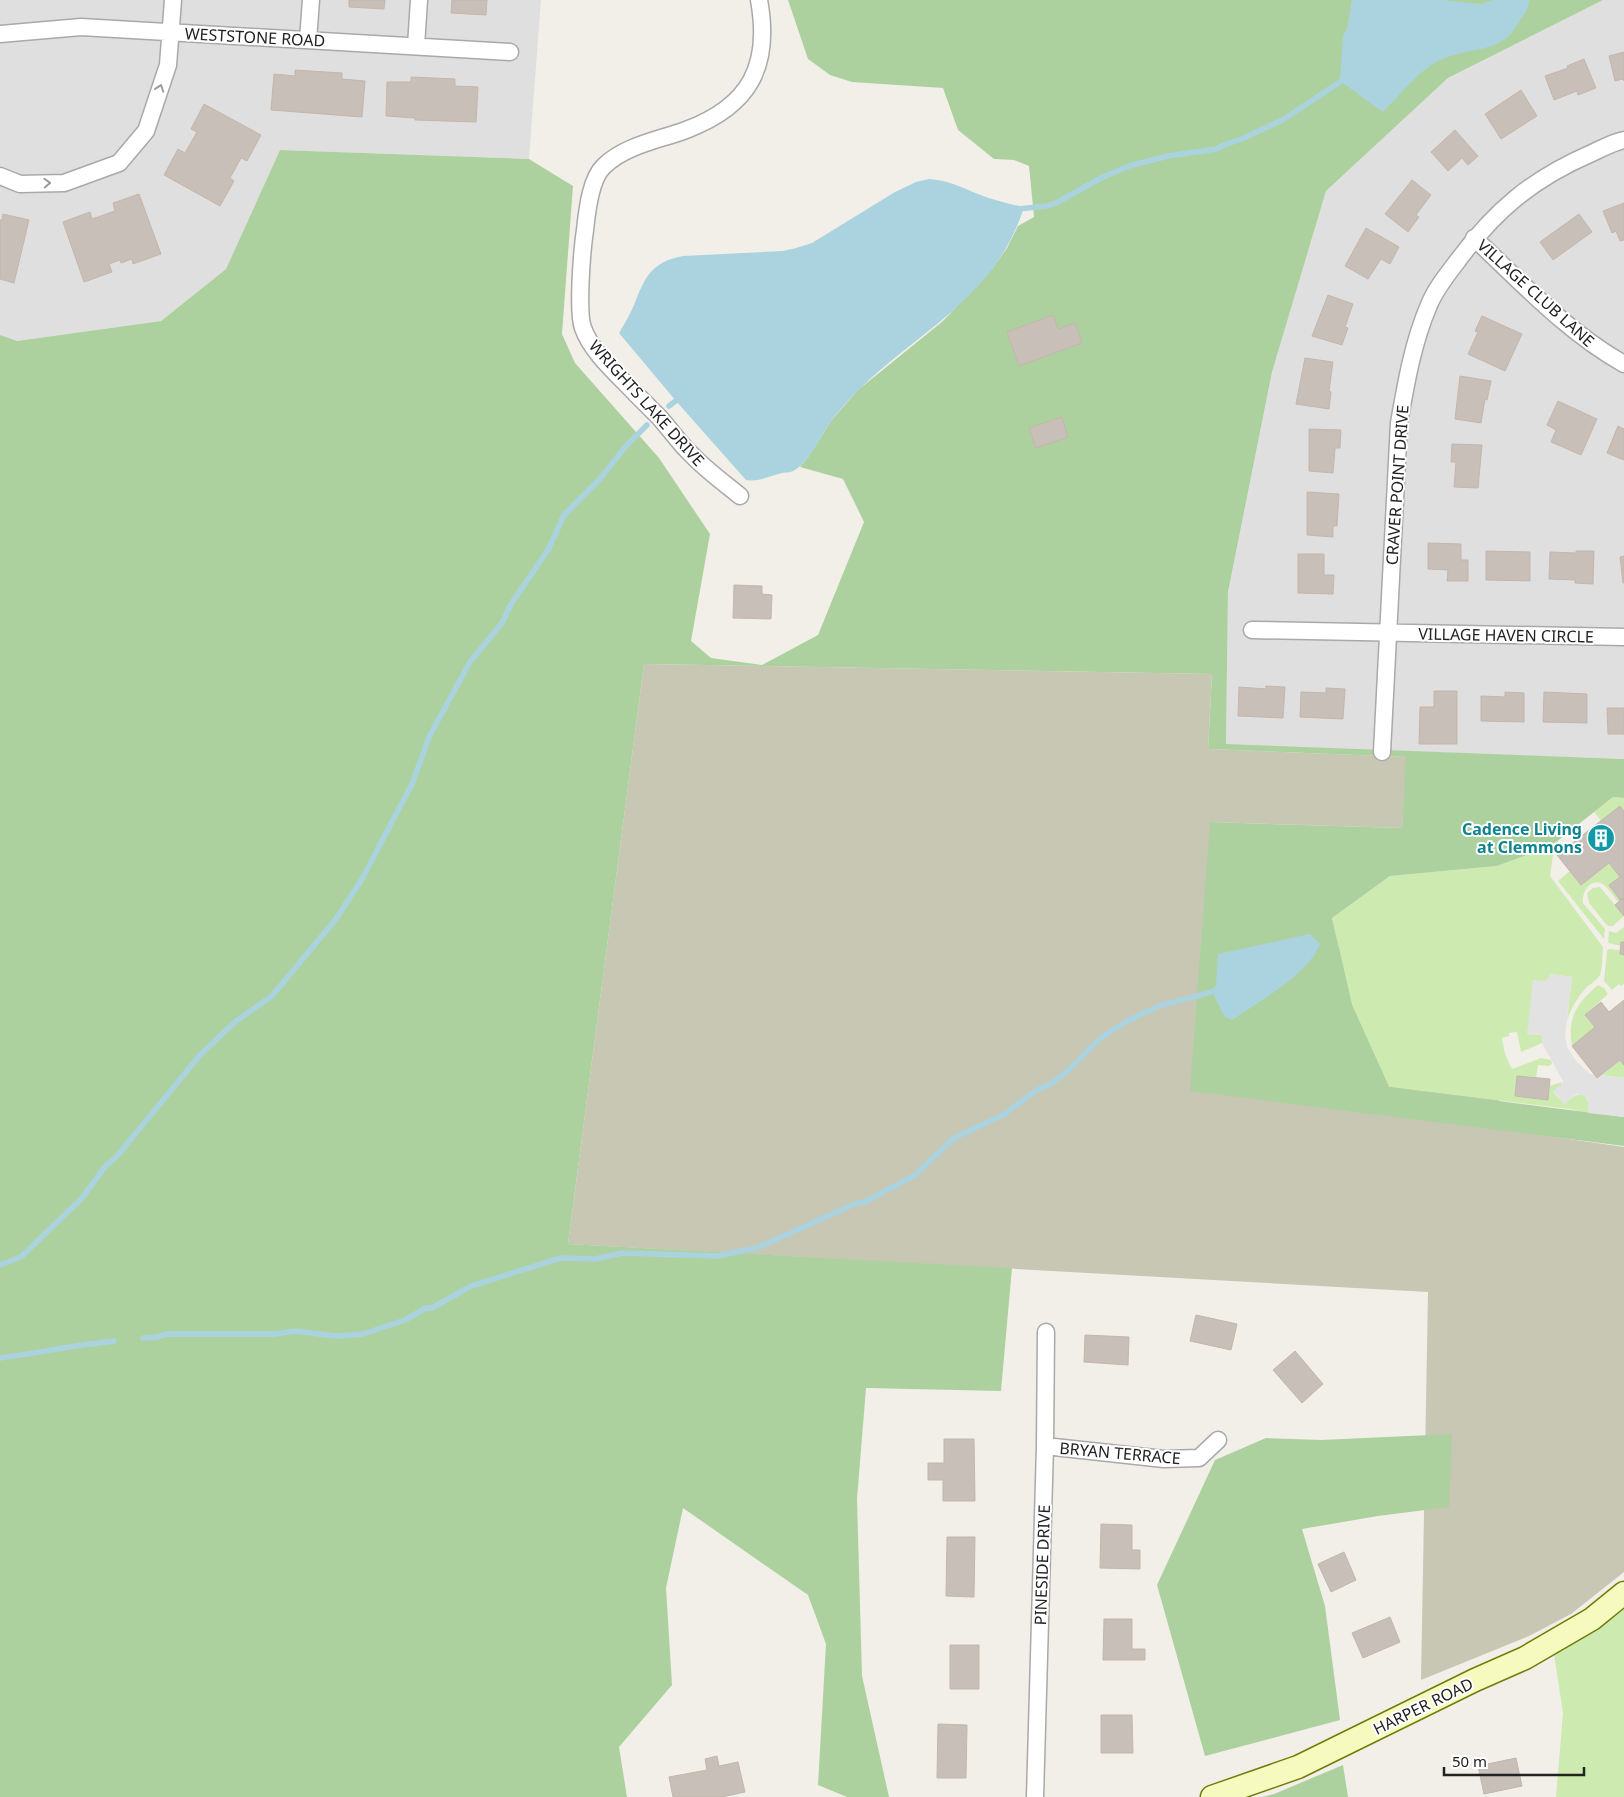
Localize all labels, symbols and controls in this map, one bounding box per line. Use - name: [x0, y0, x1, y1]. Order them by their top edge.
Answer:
- street label: WESTSTONE ROAD: [184, 22, 326, 52]
- one-way arrow: [155, 84, 165, 93]
- one-way arrow: [44, 178, 52, 189]
- street label: VILLAGE CLUB LANE: [1473, 234, 1599, 352]
- street label: WRIGHTS LAKE DRIVE: [584, 335, 710, 471]
- street label: CRAVER POINT DRIVE: [1380, 404, 1414, 566]
- street label: VILLAGE HAVEN CIRCLE: [1418, 622, 1594, 648]
- place label: Cadence Living at Clemmons: [1462, 818, 1582, 858]
- building icon: Cadence Living at Clemmons: [1586, 823, 1616, 853]
- street label: BRYAN TERRACE: [1058, 1437, 1182, 1469]
- street label: PINESIDE DRIVE: [1029, 1504, 1055, 1626]
- street label: HARPER ROAD: [1369, 1672, 1477, 1740]
- scale bar: [1444, 1744, 1584, 1776]
- text: 50 m: [1452, 1751, 1487, 1771]

